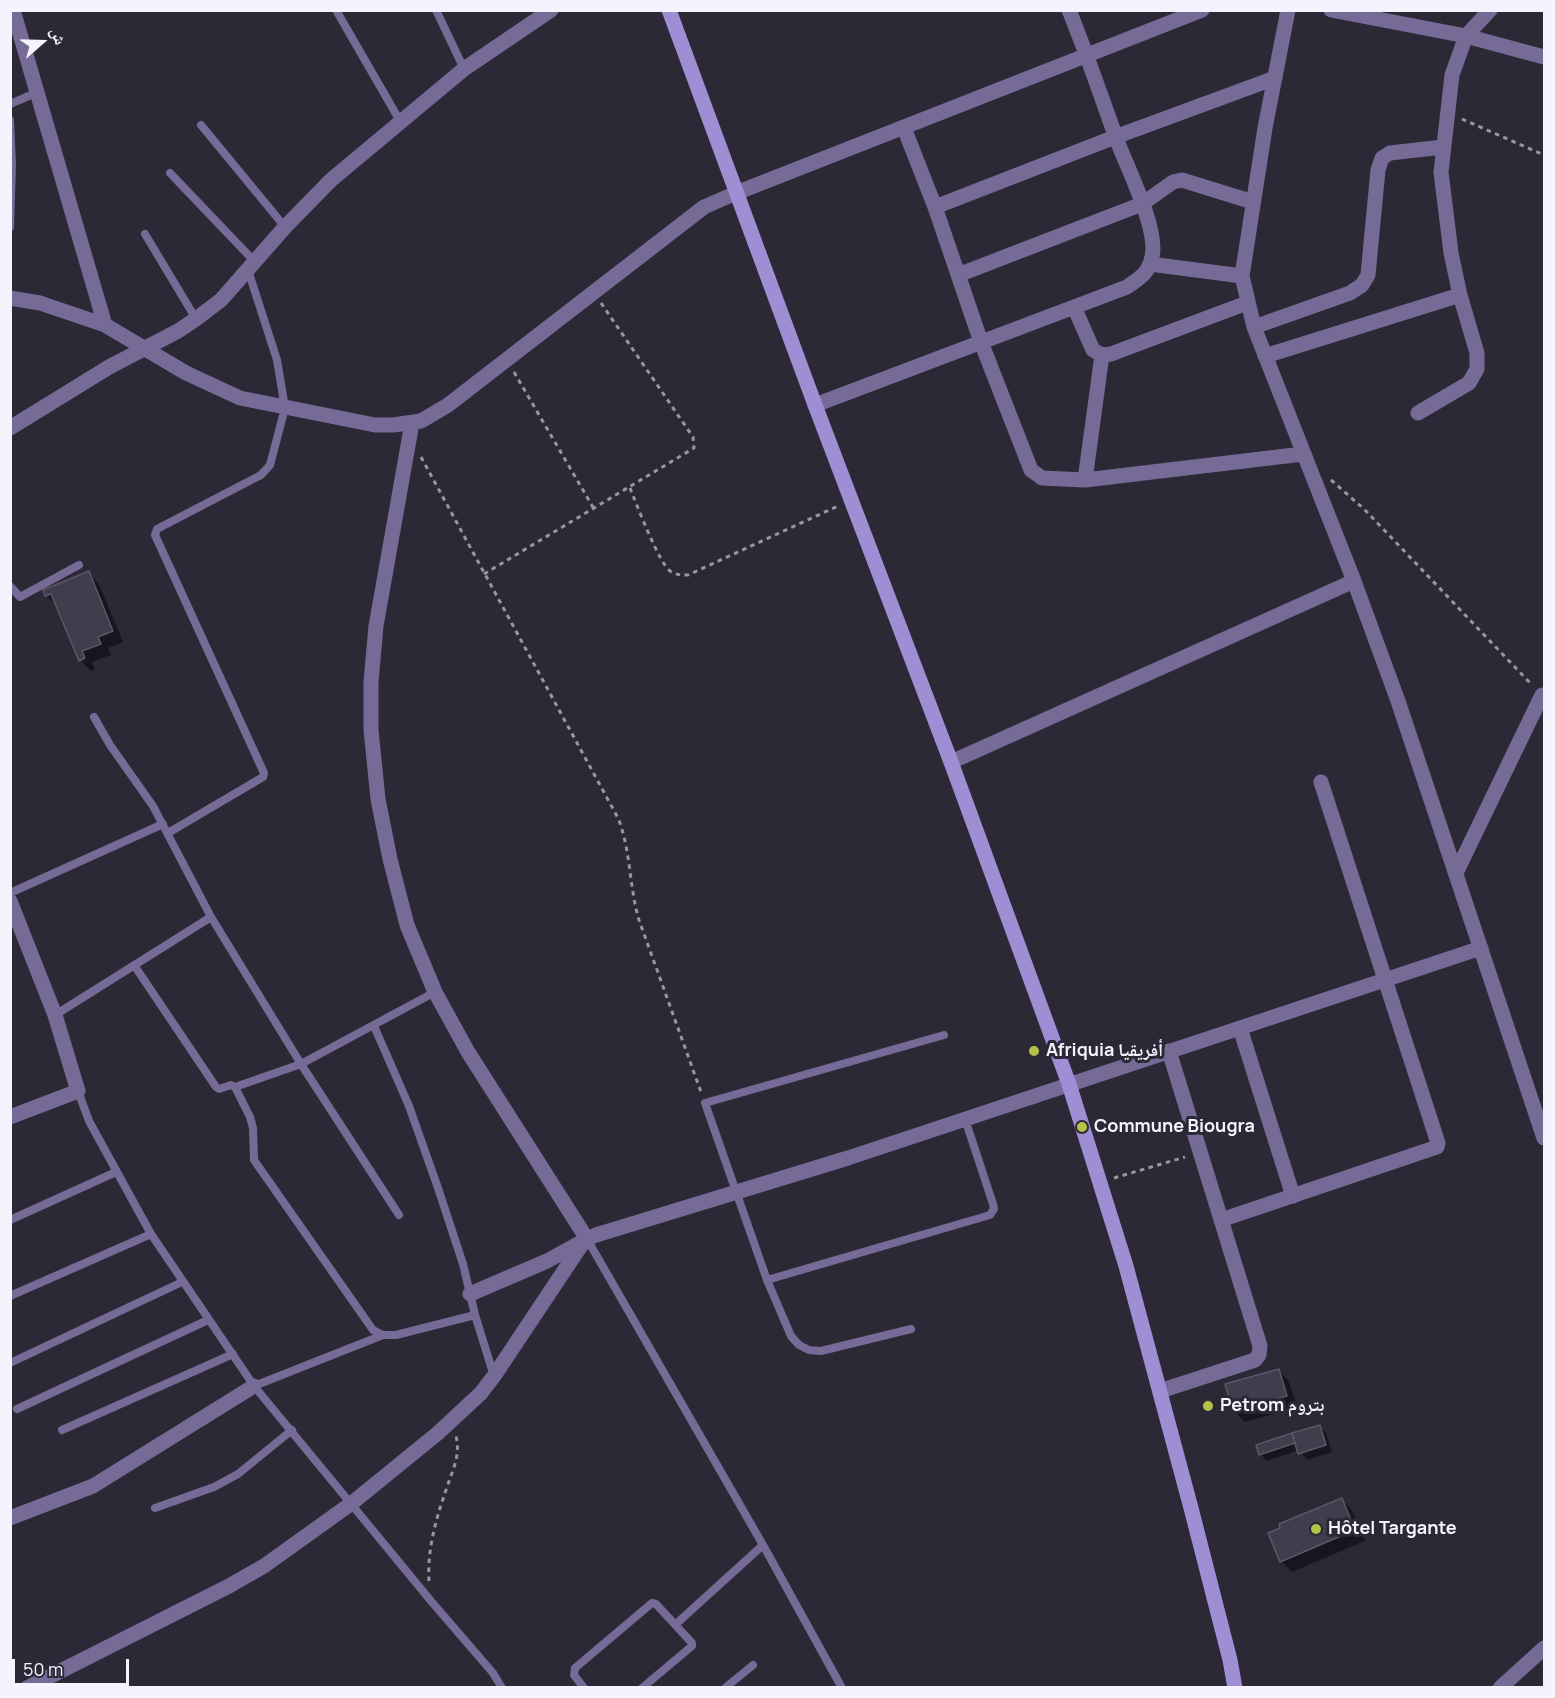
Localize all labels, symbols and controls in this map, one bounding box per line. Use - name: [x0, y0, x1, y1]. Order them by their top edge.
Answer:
- north arrow: [12, 12, 72, 72]
- text: ش: [46, 24, 72, 48]
- place label: Afriquia أفريقيا: [1046, 1040, 1163, 1062]
- marker: Afriquia أفريقيا: [1027, 1044, 1041, 1058]
- place label: Commune Biougra: [1094, 1116, 1255, 1138]
- marker: Commune Biougra: [1075, 1120, 1089, 1134]
- place label: Petrom بتروم: [1220, 1395, 1324, 1417]
- marker: Petrom بتروم: [1201, 1399, 1215, 1413]
- place label: Hôtel Targante: [1328, 1518, 1457, 1540]
- marker: Hôtel Targante: [1309, 1522, 1323, 1536]
- scale bar: [15, 1647, 132, 1685]
- text: 50 m: [23, 1657, 63, 1681]

